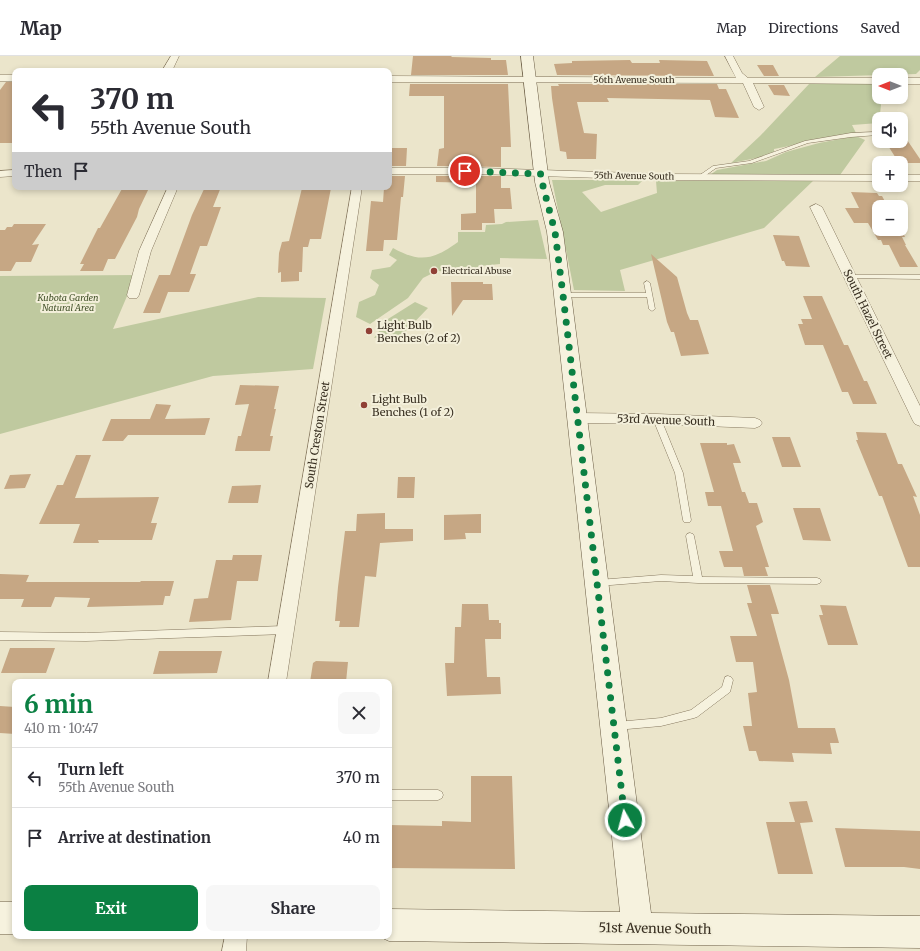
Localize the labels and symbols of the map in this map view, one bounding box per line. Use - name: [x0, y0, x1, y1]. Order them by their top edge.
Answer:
- north arrow: [872, 68, 908, 104]
- street label: 56th Avenue South: [593, 74, 675, 85]
- pin: [448, 154, 482, 188]
- street label: 55th Avenue South: [594, 169, 674, 182]
- place label: Electrical Abuse: [442, 265, 512, 276]
- marker: Electrical Abuse: [429, 266, 439, 276]
- street label: South Hazel Street: [840, 267, 896, 362]
- park label: Kubota Garden Natural Area: [36, 292, 99, 313]
- place label: Light Bulb Benches (2 of 2): [377, 318, 461, 345]
- marker: Light Bulb Benches (2 of 2): [364, 326, 374, 336]
- street label: South Creston Street: [302, 379, 333, 490]
- place label: Light Bulb Benches (1 of 2): [372, 392, 454, 419]
- marker: Light Bulb Benches (1 of 2): [359, 400, 369, 410]
- street label: 53rd Avenue South: [617, 411, 716, 429]
- position arrow: [604, 799, 646, 841]
- street label: 51st Avenue South: [598, 919, 712, 938]

